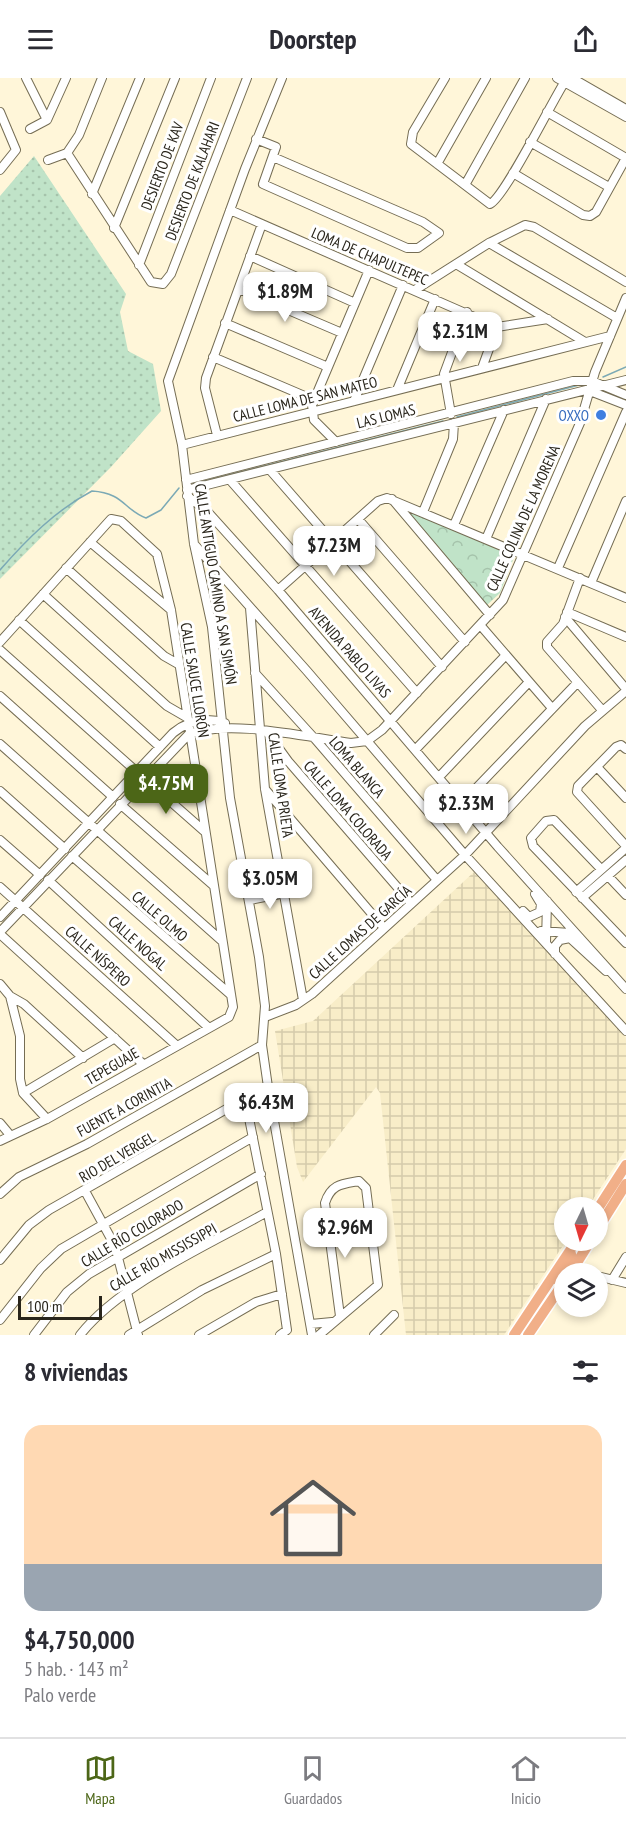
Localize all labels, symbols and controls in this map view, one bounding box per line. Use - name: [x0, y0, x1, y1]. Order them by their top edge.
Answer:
- text: Doorstep: [269, 22, 357, 56]
- icon: menu: [24, 23, 57, 56]
- icon: share: [569, 23, 602, 56]
- street label: DESIERTO DE KAV: [137, 119, 187, 213]
- street label: DESIERTO DE KALAHARI: [161, 119, 223, 243]
- street label: LOMA DE CHAPULTEPEC: [309, 223, 431, 289]
- pin: $1.89M: [236, 272, 334, 323]
- text: $1.89M: [257, 278, 313, 304]
- pin: $2.31M: [411, 312, 509, 363]
- text: $2.31M: [432, 318, 488, 344]
- street label: CALLE LOMA DE SAN MATEO: [231, 372, 379, 426]
- street label: LAS LOMAS: [355, 400, 417, 432]
- place label: OXXO: [559, 406, 589, 425]
- marker: OXXO: [594, 408, 608, 422]
- street label: CALLE COLINA DE LA MORENA: [482, 441, 564, 594]
- street label: CALLE ANTIGUO CAMINO A SAN SIMÓN: [191, 482, 241, 686]
- pin: $7.23M: [285, 526, 383, 577]
- text: $7.23M: [307, 532, 361, 558]
- street label: AVENIDA PABLO LIVAS: [305, 602, 395, 702]
- street label: CALLE SAUCE LLORÓN: [177, 621, 213, 739]
- street label: CALLE LOMA PRIETA: [264, 731, 298, 839]
- street label: LOMA BLANCA: [325, 732, 389, 802]
- street label: CALLE LOMA COLORADA: [300, 756, 397, 864]
- pin: $4.75M: [117, 764, 215, 815]
- text: $4.75M: [138, 770, 194, 796]
- pin: $2.33M: [417, 784, 515, 835]
- text: $2.33M: [438, 790, 494, 816]
- pin: $3.05M: [221, 859, 319, 910]
- text: $3.05M: [242, 865, 298, 891]
- street label: CALLE LOMAS DE GARCÍA: [305, 880, 416, 983]
- street label: CALLE OLMO: [128, 887, 192, 945]
- street label: CALLE NOGAL: [105, 912, 172, 975]
- street label: CALLE NÍSPERO: [61, 922, 135, 990]
- street label: TEPEGUAJE: [82, 1043, 142, 1089]
- street label: FUENTE A CORINTIA: [73, 1073, 175, 1141]
- pin: $6.43M: [217, 1083, 315, 1134]
- text: $6.43M: [238, 1089, 294, 1115]
- street label: RIO DEL VERGEL: [75, 1127, 159, 1187]
- street label: CALLE RÍO COLORADO: [77, 1195, 187, 1271]
- north arrow: [554, 1197, 608, 1251]
- map controls: [554, 1197, 608, 1317]
- pin: $2.96M: [296, 1208, 394, 1259]
- text: $2.96M: [317, 1214, 373, 1240]
- street label: CALLE RÍO MISSISSIPPI: [106, 1219, 220, 1295]
- button: layers: [554, 1263, 608, 1317]
- scale bar: [18, 1293, 102, 1320]
- text: 100 m: [27, 1296, 62, 1316]
- text: 8 viviendas: [24, 1355, 128, 1388]
- icon: filters: [569, 1355, 602, 1388]
- icon: home: [259, 1464, 367, 1572]
- text: $4,750,000: [24, 1623, 135, 1656]
- text: 5 hab. · 143 m²: [24, 1656, 129, 1682]
- text: Palo verde: [24, 1682, 96, 1708]
- tab: Mapa: [84, 1752, 117, 1808]
- tab: Guardados: [284, 1752, 342, 1808]
- tab: Inicio: [509, 1752, 542, 1808]

